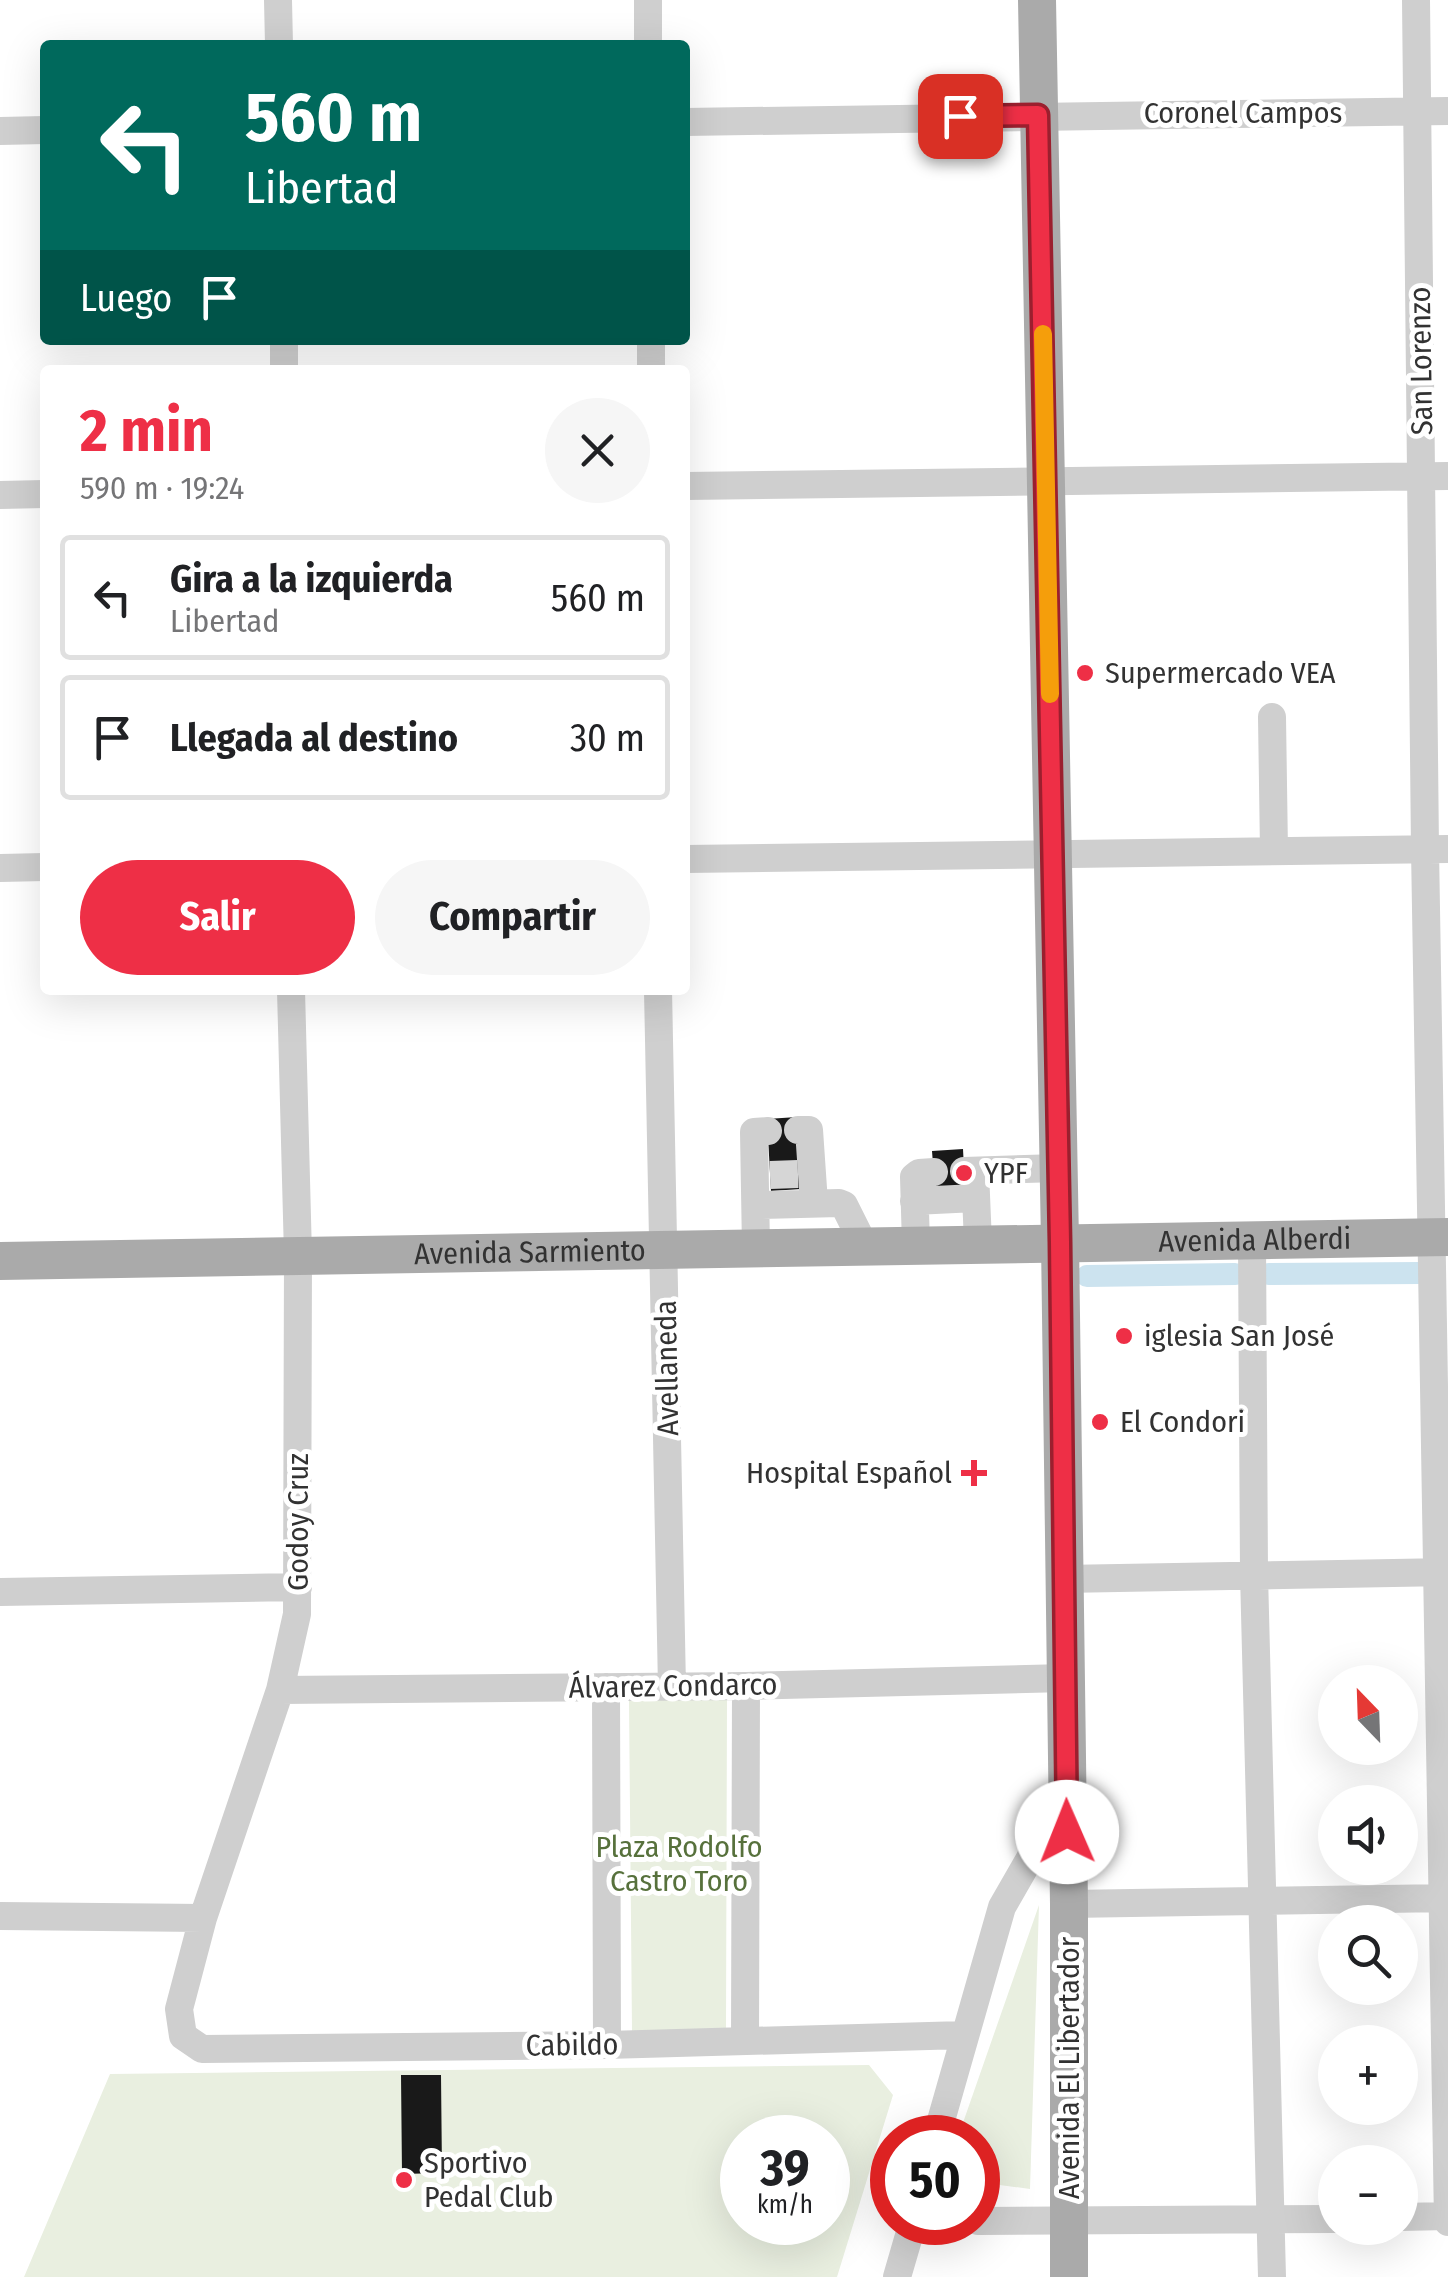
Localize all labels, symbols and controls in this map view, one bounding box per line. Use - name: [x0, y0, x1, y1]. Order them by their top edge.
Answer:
- pin: [918, 74, 1003, 159]
- text: 560 m: [245, 76, 422, 160]
- icon: left: [80, 80, 210, 210]
- icon: arrive: [933, 89, 988, 144]
- street label: Coronel Campos: [1144, 95, 1342, 131]
- text: Libertad: [245, 161, 399, 215]
- icon: arrive: [192, 270, 247, 325]
- text: Luego: [80, 275, 172, 321]
- street label: San Lorenzo: [1402, 286, 1440, 436]
- text: 2 min: [80, 395, 213, 467]
- button: close: [545, 398, 650, 503]
- text: 590 m · 19:24: [80, 469, 244, 507]
- text: Gira a la izquierda: [170, 556, 453, 602]
- icon: left: [85, 570, 140, 625]
- text: 560 m: [551, 575, 645, 621]
- text: Libertad: [170, 602, 279, 640]
- place label: Supermercado VEA: [1105, 655, 1336, 691]
- marker: Supermercado VEA: [1074, 662, 1096, 684]
- icon: arrive: [85, 710, 140, 765]
- text: Llegada al destino: [170, 715, 458, 761]
- text: 30 m: [570, 715, 645, 761]
- button: Salir: [80, 860, 355, 975]
- button: Compartir: [375, 860, 650, 975]
- place label: YPF: [984, 1155, 1028, 1191]
- marker: YPF: [953, 1162, 975, 1184]
- street label: Avenida Alberdi: [1158, 1221, 1352, 1260]
- street label: Avenida Sarmiento: [414, 1232, 646, 1272]
- street label: Avellaneda: [648, 1300, 686, 1436]
- place label: iglesia San José: [1144, 1318, 1334, 1354]
- marker: iglesia San José: [1113, 1325, 1135, 1347]
- place label: El Condori: [1120, 1404, 1245, 1440]
- marker: El Condori: [1089, 1411, 1111, 1433]
- street label: Godoy Cruz: [280, 1453, 316, 1591]
- place label: Hospital Español: [746, 1455, 952, 1491]
- marker: Hospital Español: [961, 1460, 987, 1486]
- north arrow: [1318, 1665, 1418, 1765]
- map controls: [1318, 1665, 1418, 2245]
- street label: Álvarez Condarco: [568, 1666, 778, 1706]
- position arrow: [1015, 1780, 1119, 1884]
- button: sound: [1318, 1785, 1418, 1885]
- park label: Plaza Rodolfo Castro Toro: [595, 1829, 763, 1899]
- button: search: [1318, 1905, 1418, 2005]
- street label: Avenida El Libertador: [1051, 1936, 1087, 2199]
- button: +: [1318, 2025, 1418, 2125]
- street label: Cabildo: [525, 2026, 619, 2064]
- speed limit sign: 50: [870, 2115, 1000, 2245]
- text: 39: [760, 2138, 810, 2198]
- place label: Sportivo Pedal Club: [424, 2145, 554, 2215]
- button: −: [1318, 2145, 1418, 2245]
- marker: Sportivo Pedal Club: [393, 2169, 415, 2191]
- text: km/h: [757, 2190, 813, 2220]

